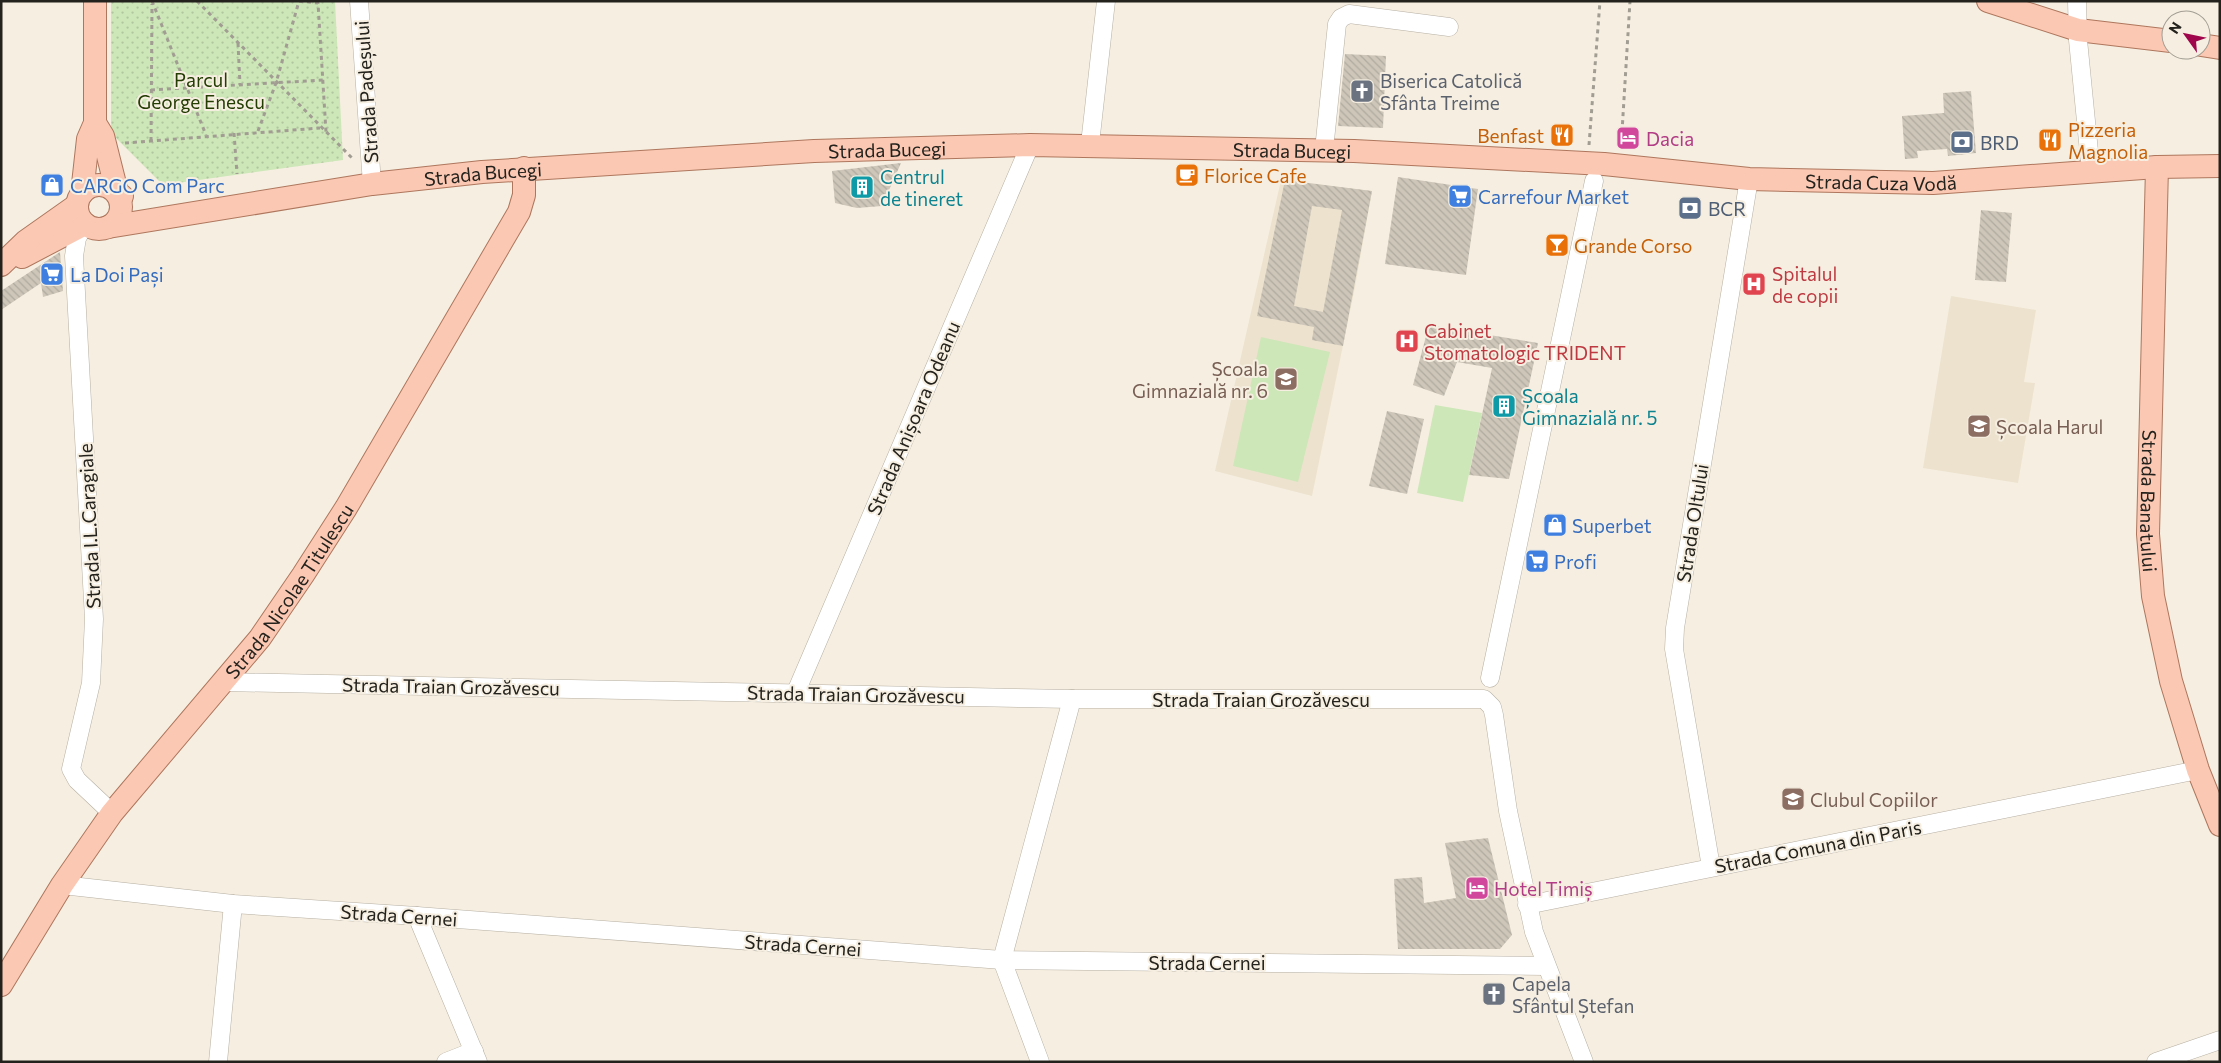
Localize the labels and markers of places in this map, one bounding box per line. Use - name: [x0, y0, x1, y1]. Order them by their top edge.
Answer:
- place label: Biserica Catolică Sfânta Treime: [1380, 69, 1522, 114]
- church icon: Biserica Catolică Sfânta Treime: [1349, 78, 1375, 104]
- place label: Pizzeria Magnolia: [2068, 118, 2148, 163]
- restaurant icon: Benfast: [1549, 122, 1575, 148]
- place label: Benfast: [1477, 124, 1544, 147]
- hotel icon: Dacia: [1615, 125, 1641, 151]
- place label: Dacia: [1646, 127, 1694, 150]
- restaurant icon: Pizzeria Magnolia: [2037, 127, 2063, 153]
- bank icon: BRD: [1949, 129, 1975, 155]
- place label: BRD: [1980, 131, 2019, 154]
- cafe icon: Florice Cafe: [1174, 162, 1200, 188]
- place label: Florice Cafe: [1204, 164, 1307, 187]
- place label: Centrul de tineret: [880, 165, 963, 210]
- shop icon: CARGO Com Parc: [39, 172, 65, 198]
- place label: CARGO Com Parc: [70, 174, 225, 197]
- building icon: Centrul de tineret: [849, 174, 875, 200]
- supermarket icon: Carrefour Market: [1447, 183, 1473, 209]
- place label: Carrefour Market: [1478, 185, 1629, 208]
- bank icon: BCR: [1677, 195, 1703, 221]
- place label: BCR: [1708, 197, 1746, 220]
- bar icon: Grande Corso: [1544, 232, 1570, 258]
- place label: Grande Corso: [1574, 234, 1692, 257]
- supermarket icon: La Doi Pași: [39, 261, 65, 287]
- place label: Spitalul de copii: [1772, 262, 1838, 307]
- place label: La Doi Pași: [70, 263, 164, 288]
- hospital icon: Spitalul de copii: [1741, 271, 1767, 297]
- place label: Cabinet Stomatologic TRIDENT: [1424, 319, 1626, 364]
- hospital icon: Cabinet Stomatologic TRIDENT: [1394, 328, 1420, 354]
- place label: Școala Gimnazială nr. 6: [1132, 357, 1268, 402]
- school or university icon: Școala Gimnazială nr. 6: [1273, 366, 1299, 392]
- place label: Școala Gimnazială nr. 5: [1522, 384, 1657, 429]
- building icon: Școala Gimnazială nr. 5: [1491, 393, 1517, 419]
- school or university icon: Școala Harul: [1966, 413, 1992, 439]
- place label: Școala Harul: [1996, 415, 2103, 440]
- shop icon: Superbet: [1542, 512, 1568, 538]
- place label: Superbet: [1572, 514, 1652, 537]
- supermarket icon: Profi: [1524, 548, 1550, 574]
- place label: Profi: [1554, 550, 1597, 573]
- school or university icon: Clubul Copiilor: [1780, 786, 1806, 812]
- place label: Clubul Copiilor: [1810, 788, 1938, 811]
- hotel icon: Hotel Timiș: [1464, 875, 1490, 901]
- place label: Hotel Timiș: [1494, 877, 1593, 902]
- place label: Capela Sfântul Ștefan: [1512, 972, 1635, 1019]
- church icon: Capela Sfântul Ștefan: [1481, 981, 1507, 1007]

